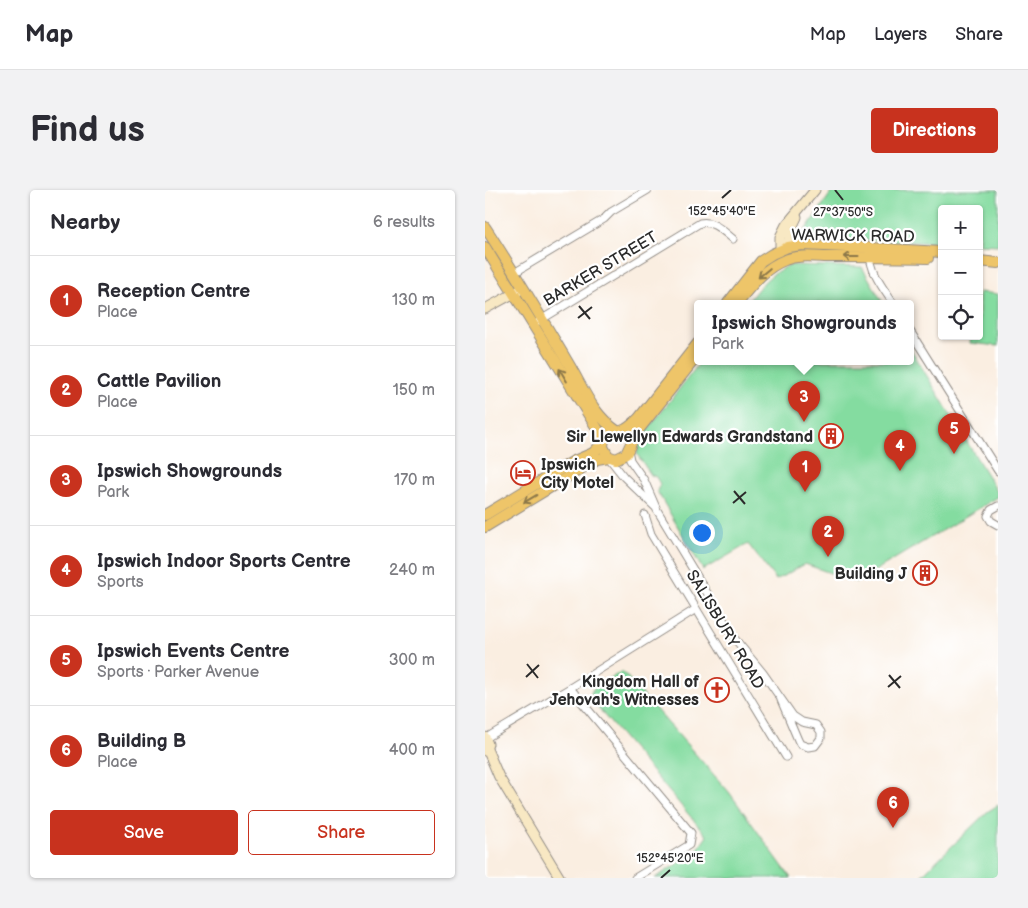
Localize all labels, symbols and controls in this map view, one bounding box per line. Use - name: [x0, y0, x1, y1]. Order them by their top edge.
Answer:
- text: Map: [25, 20, 73, 49]
- text: Map: [810, 24, 846, 45]
- text: Layers: [874, 24, 927, 45]
- text: Share: [955, 24, 1003, 45]
- button: Directions: [871, 108, 998, 153]
- text: Find us: [30, 109, 145, 152]
- text: 152°45'40"E: [688, 204, 756, 219]
- text: 27°37'50"S: [813, 205, 873, 220]
- map controls: [938, 205, 983, 340]
- button: +: [938, 205, 983, 250]
- text: Nearby: [50, 210, 120, 235]
- text: 6 results: [373, 213, 435, 232]
- street label: WARWICK ROAD: [791, 226, 915, 247]
- street label: BARKER STREET: [540, 228, 661, 311]
- button: −: [938, 250, 983, 295]
- one-way arrow: [843, 252, 860, 262]
- one-way arrow: [758, 268, 771, 279]
- text: Reception Centre: [97, 280, 250, 303]
- text: 1: [63, 291, 69, 310]
- text: 130 m: [392, 291, 435, 310]
- button: locate: [938, 295, 983, 340]
- popup: [694, 300, 914, 365]
- text: Place: [97, 303, 138, 322]
- text: Ipswich Showgrounds: [711, 312, 897, 335]
- text: Park: [711, 335, 744, 354]
- one-way arrow: [558, 368, 568, 382]
- text: Cattle Pavilion: [97, 370, 221, 393]
- text: 2: [61, 381, 71, 400]
- text: 150 m: [393, 381, 435, 400]
- pin: 3: [788, 381, 820, 422]
- text: Place: [97, 393, 138, 412]
- pin: 5: [938, 413, 970, 454]
- building icon: Sir Llewellyn Edwards Grandstand: [818, 423, 844, 449]
- place label: Sir Llewellyn Edwards Grandstand: [566, 428, 813, 447]
- pin: 4: [884, 430, 916, 471]
- pin: 1: [789, 451, 821, 492]
- place label: Ipswich City Motel: [541, 456, 614, 493]
- text: Ipswich Showgrounds: [97, 460, 282, 483]
- hotel icon: Ipswich City Motel: [510, 460, 536, 486]
- text: 3: [61, 471, 71, 490]
- text: 170 m: [394, 471, 435, 490]
- text: Park: [97, 483, 129, 502]
- one-way arrow: [524, 495, 538, 505]
- pin: 2: [812, 516, 844, 557]
- your location: [689, 520, 715, 546]
- text: Ipswich Indoor Sports Centre: [97, 550, 351, 573]
- building icon: Building J: [912, 560, 938, 586]
- text: 4: [61, 561, 71, 580]
- text: 240 m: [389, 561, 435, 580]
- place label: Building J: [835, 565, 907, 584]
- street label: SALISBURY ROAD: [682, 567, 768, 693]
- text: Sports: [97, 573, 144, 592]
- text: Ipswich Events Centre: [97, 640, 290, 663]
- text: 5: [61, 651, 71, 670]
- text: 300 m: [389, 651, 435, 670]
- text: Sports · Parker Avenue: [97, 663, 259, 682]
- place label: Kingdom Hall of Jehovah's Witnesses: [549, 673, 700, 710]
- church icon: Kingdom Hall of Jehovah's Witnesses: [704, 677, 730, 703]
- text: Building B: [97, 730, 186, 753]
- text: 6: [61, 741, 71, 760]
- text: 400 m: [389, 741, 435, 760]
- text: Place: [97, 753, 138, 772]
- pin: 6: [877, 787, 909, 828]
- button: Save: [50, 810, 238, 855]
- button: Share: [248, 810, 435, 855]
- text: 152°45'20"E: [636, 851, 704, 866]

